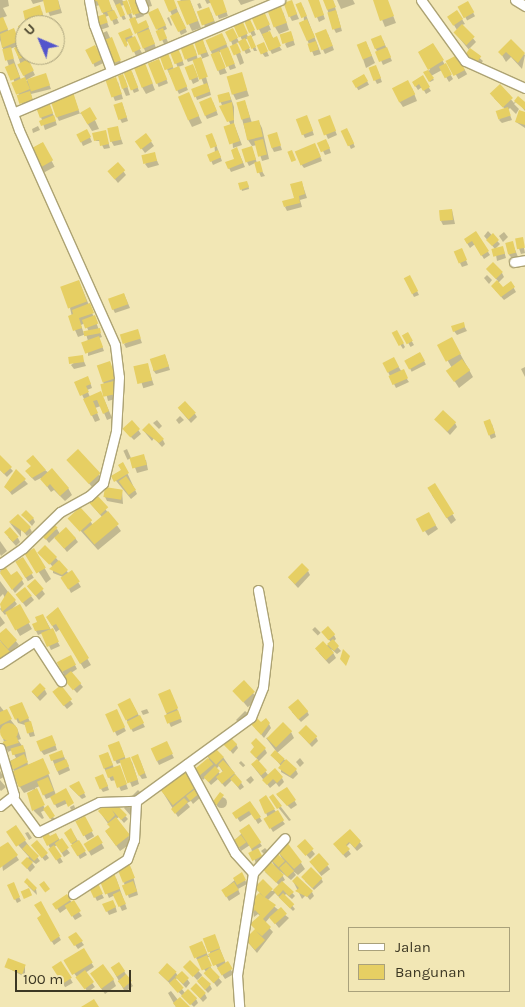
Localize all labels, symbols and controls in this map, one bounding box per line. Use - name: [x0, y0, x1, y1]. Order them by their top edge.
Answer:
- north arrow: [15, 15, 65, 65]
- text: U: [20, 20, 39, 39]
- legend: [348, 927, 510, 992]
- text: Jalan: [395, 938, 431, 956]
- scale bar: [18, 960, 134, 992]
- text: Bangunan: [395, 963, 466, 981]
- text: 100 m: [23, 970, 63, 988]

